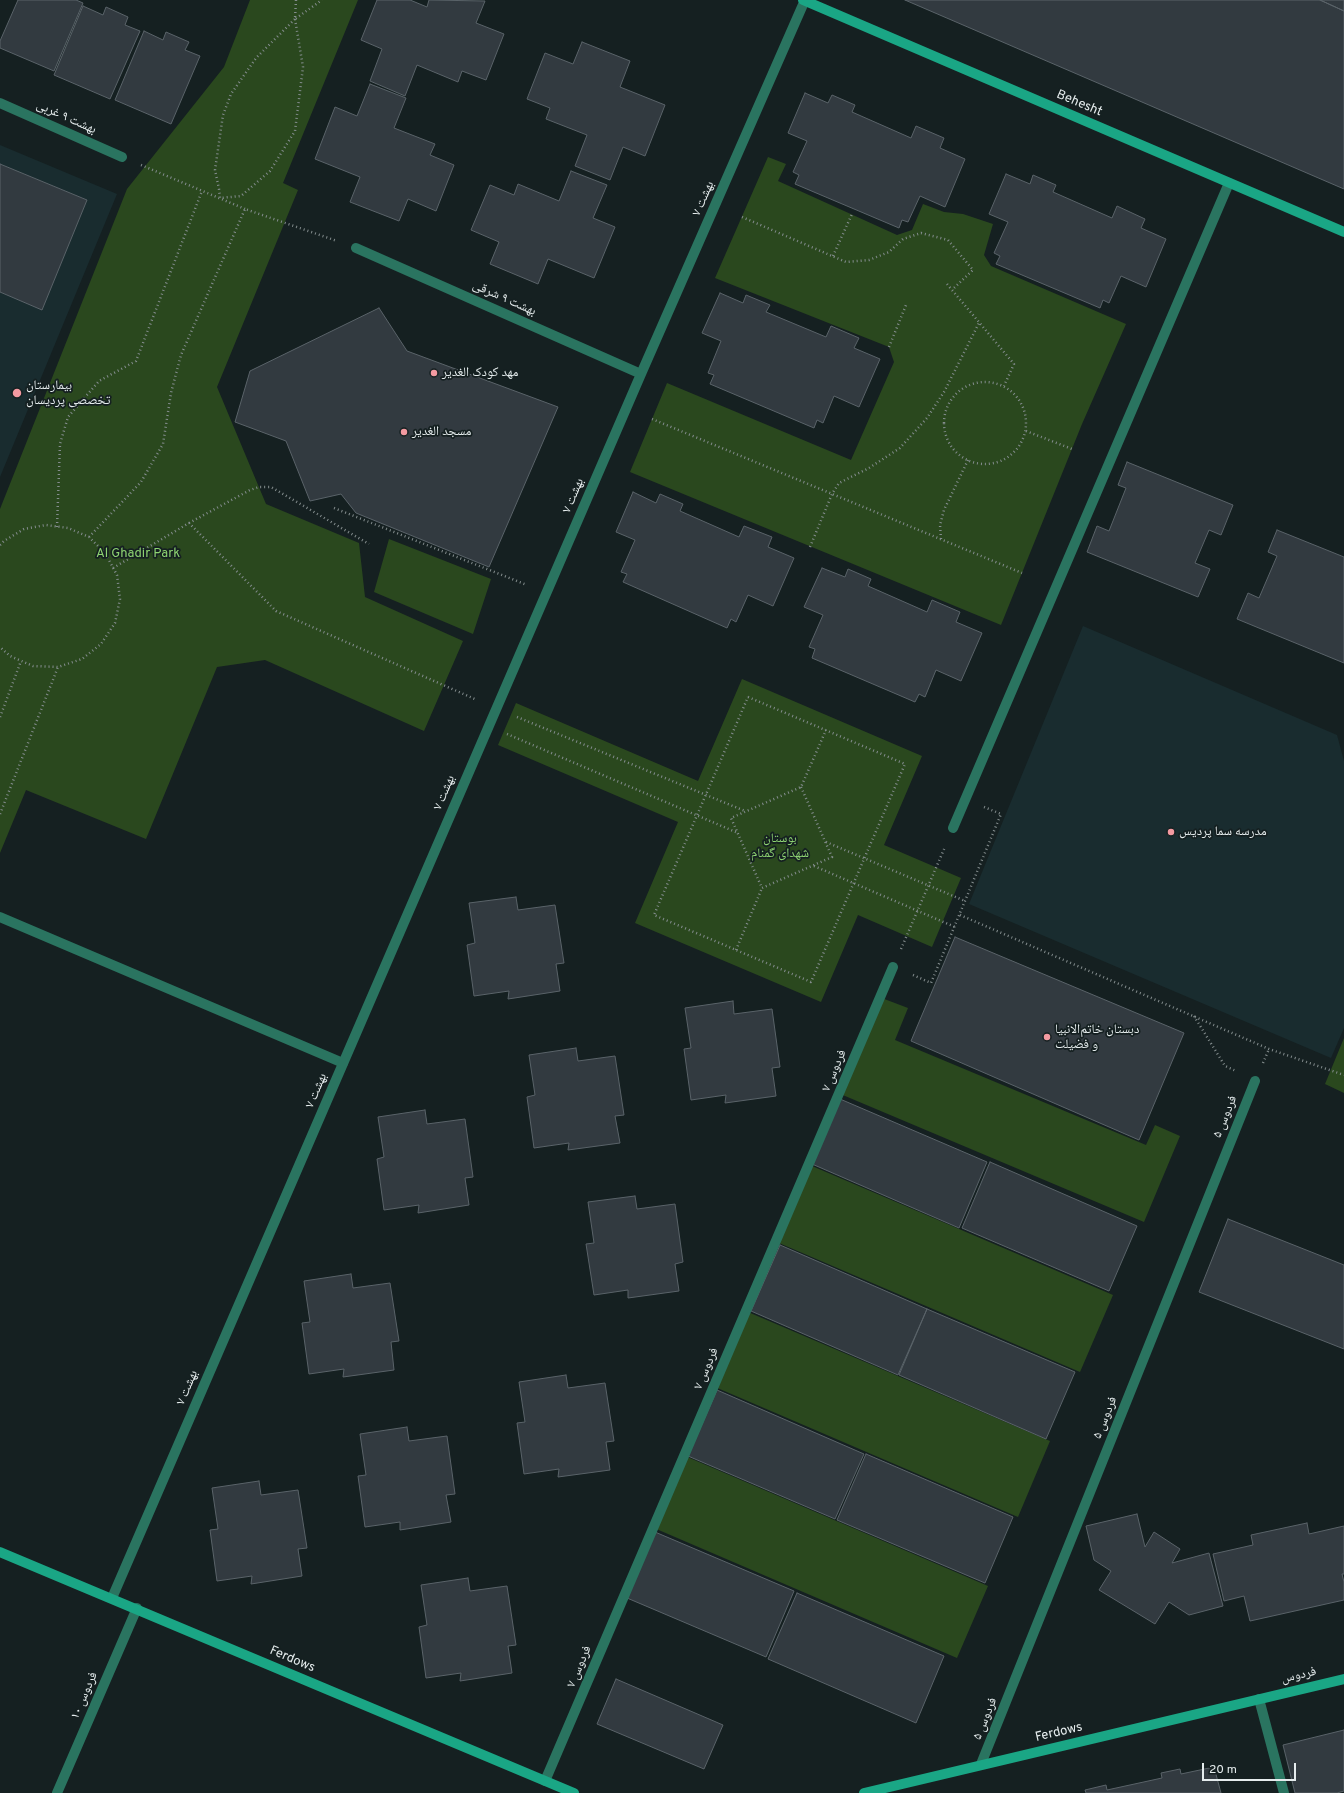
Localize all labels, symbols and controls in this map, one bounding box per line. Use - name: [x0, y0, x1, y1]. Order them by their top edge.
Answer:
- street label: Behesht: [1054, 87, 1104, 121]
- street label: بهشت ۹ غربی: [34, 98, 98, 138]
- street label: بهشت ۷: [689, 179, 719, 219]
- street label: بهشت ۹ شرقی: [470, 278, 538, 320]
- place label: مهد کودک الغدیر: [442, 365, 519, 381]
- marker: مهد کودک الغدیر: [429, 368, 439, 378]
- place label: بیمارستان تخصصی پردیسان: [26, 378, 110, 409]
- marker: بیمارستان تخصصی پردیسان: [11, 387, 23, 399]
- place label: مسجد الغدیر: [412, 424, 472, 440]
- marker: مسجد الغدیر: [399, 427, 409, 437]
- street label: بهشت ۷: [560, 476, 588, 516]
- park label: Al Ghadir Park: [96, 546, 180, 562]
- street label: بهشت ۷: [431, 773, 459, 813]
- place label: مدرسه سما پردیس: [1179, 824, 1267, 840]
- marker: مدرسه سما پردیس: [1166, 827, 1176, 837]
- park label: بوستان شهدای گمنام: [751, 831, 809, 862]
- place label: دبستان خاتم‌الانبیا و فضیلت: [1055, 1022, 1139, 1053]
- marker: دبستان خاتم‌الانبیا و فضیلت: [1042, 1032, 1052, 1042]
- street label: فردوس ۷: [819, 1048, 851, 1094]
- street label: بهشت ۷: [303, 1071, 331, 1111]
- street label: فردوس ۵: [1210, 1094, 1242, 1140]
- street label: فردوس ۷: [691, 1346, 723, 1392]
- street label: بهشت ۷: [174, 1368, 202, 1408]
- street label: فردوس ۵: [1090, 1395, 1122, 1441]
- street label: Ferdows: [267, 1643, 317, 1677]
- street label: فردوس ۷: [564, 1644, 596, 1690]
- street label: فردوس: [1280, 1664, 1318, 1688]
- street label: فردوس ۱۰: [68, 1670, 102, 1722]
- street label: فردوس ۵: [970, 1696, 1002, 1742]
- street label: Ferdows: [1034, 1720, 1084, 1746]
- scale bar: [1204, 1755, 1298, 1781]
- text: 20 m: [1209, 1762, 1237, 1778]

